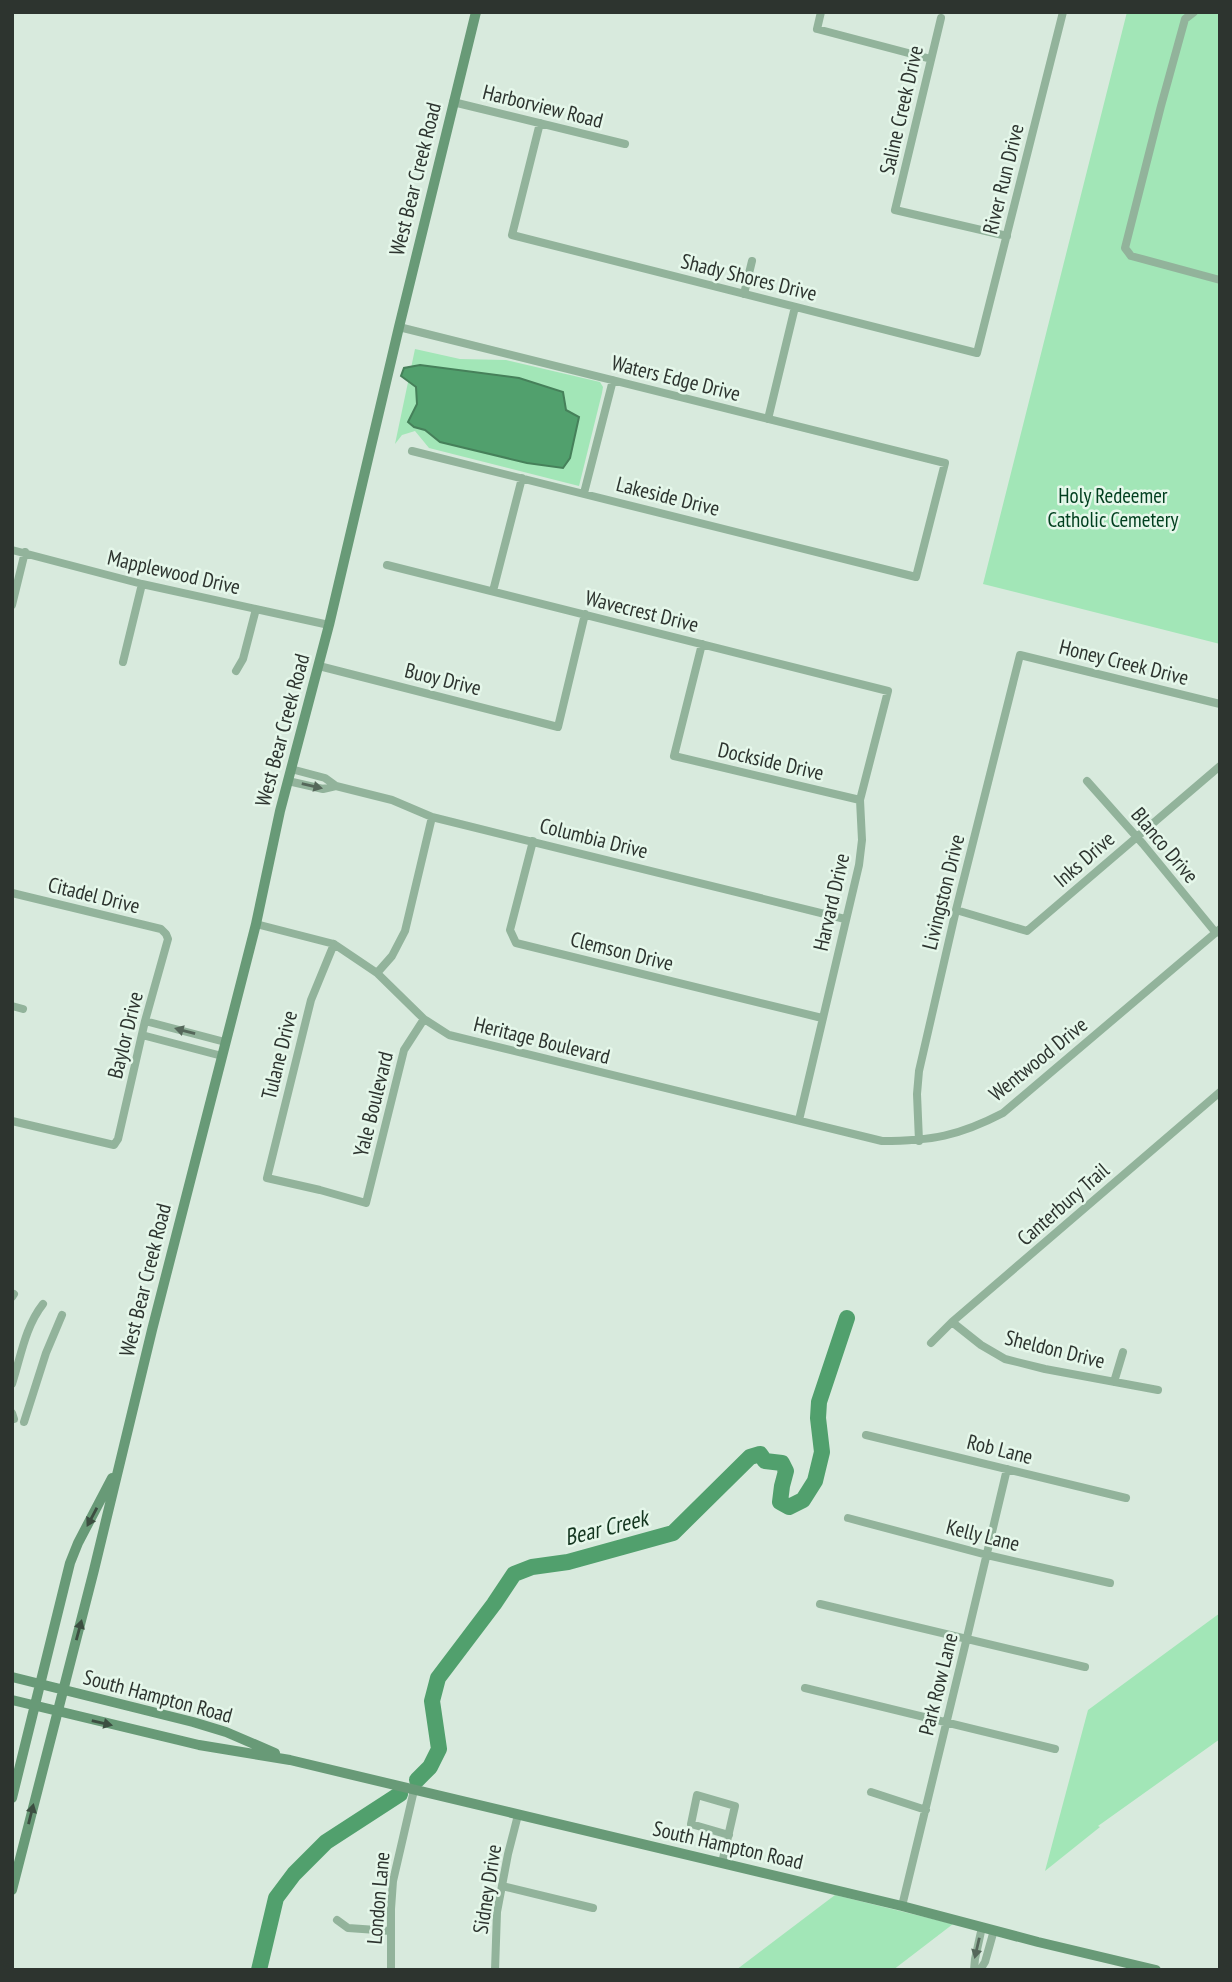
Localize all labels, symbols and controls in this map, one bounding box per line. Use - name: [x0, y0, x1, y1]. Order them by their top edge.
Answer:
- street label: Saline Creek Drive: [873, 43, 929, 177]
- street label: Harborview Road: [480, 78, 606, 134]
- street label: West Bear Creek Road: [383, 100, 447, 258]
- street label: River Run Drive: [976, 121, 1030, 237]
- street label: Shady Shores Drive: [678, 247, 820, 307]
- street label: Waters Edge Drive: [609, 349, 743, 407]
- street label: Lakeside Drive: [614, 470, 722, 522]
- park label: Holy Redeemer Catholic Cemetery: [1048, 482, 1178, 533]
- street label: Mapplewood Drive: [105, 544, 243, 600]
- street label: Wavecrest Drive: [583, 584, 701, 638]
- street label: Honey Creek Drive: [1057, 633, 1191, 691]
- street label: West Bear Creek Road: [249, 651, 315, 809]
- street label: Buoy Drive: [402, 656, 484, 702]
- street label: Dockside Drive: [715, 736, 827, 786]
- one-way arrow: [301, 781, 323, 792]
- street label: Blanco Drive: [1125, 801, 1205, 889]
- street label: Columbia Drive: [537, 812, 651, 864]
- street label: Inks Drive: [1048, 825, 1120, 893]
- street label: Livingston Drive: [916, 832, 970, 952]
- street label: Harvard Drive: [807, 851, 855, 953]
- street label: Citadel Drive: [45, 871, 143, 919]
- street label: Clemson Drive: [568, 925, 676, 977]
- street label: Baylor Drive: [101, 989, 149, 1081]
- street label: Tulane Drive: [255, 1008, 303, 1102]
- street label: Heritage Boulevard: [471, 1010, 613, 1070]
- street label: Wentwood Drive: [983, 1011, 1093, 1107]
- one-way arrow: [174, 1025, 196, 1036]
- street label: Yale Boulevard: [347, 1049, 399, 1159]
- street label: Canterbury Trail: [1011, 1157, 1115, 1251]
- street label: West Bear Creek Road: [113, 1201, 177, 1359]
- street label: Sheldon Drive: [1002, 1324, 1108, 1374]
- street label: Rob Lane: [964, 1428, 1036, 1470]
- water label: Bear Creek: [561, 1502, 654, 1551]
- one-way arrow: [86, 1507, 97, 1527]
- street label: Kelly Lane: [944, 1513, 1022, 1557]
- one-way arrow: [74, 1619, 85, 1641]
- street label: Park Row Lane: [912, 1630, 964, 1738]
- street label: South Hampton Road: [80, 1663, 236, 1729]
- one-way arrow: [91, 1718, 113, 1729]
- one-way arrow: [26, 1803, 37, 1825]
- street label: South Hampton Road: [650, 1815, 806, 1875]
- street label: Sidney Drive: [467, 1842, 507, 1936]
- street label: London Lane: [361, 1851, 395, 1945]
- one-way arrow: [971, 1937, 982, 1959]

